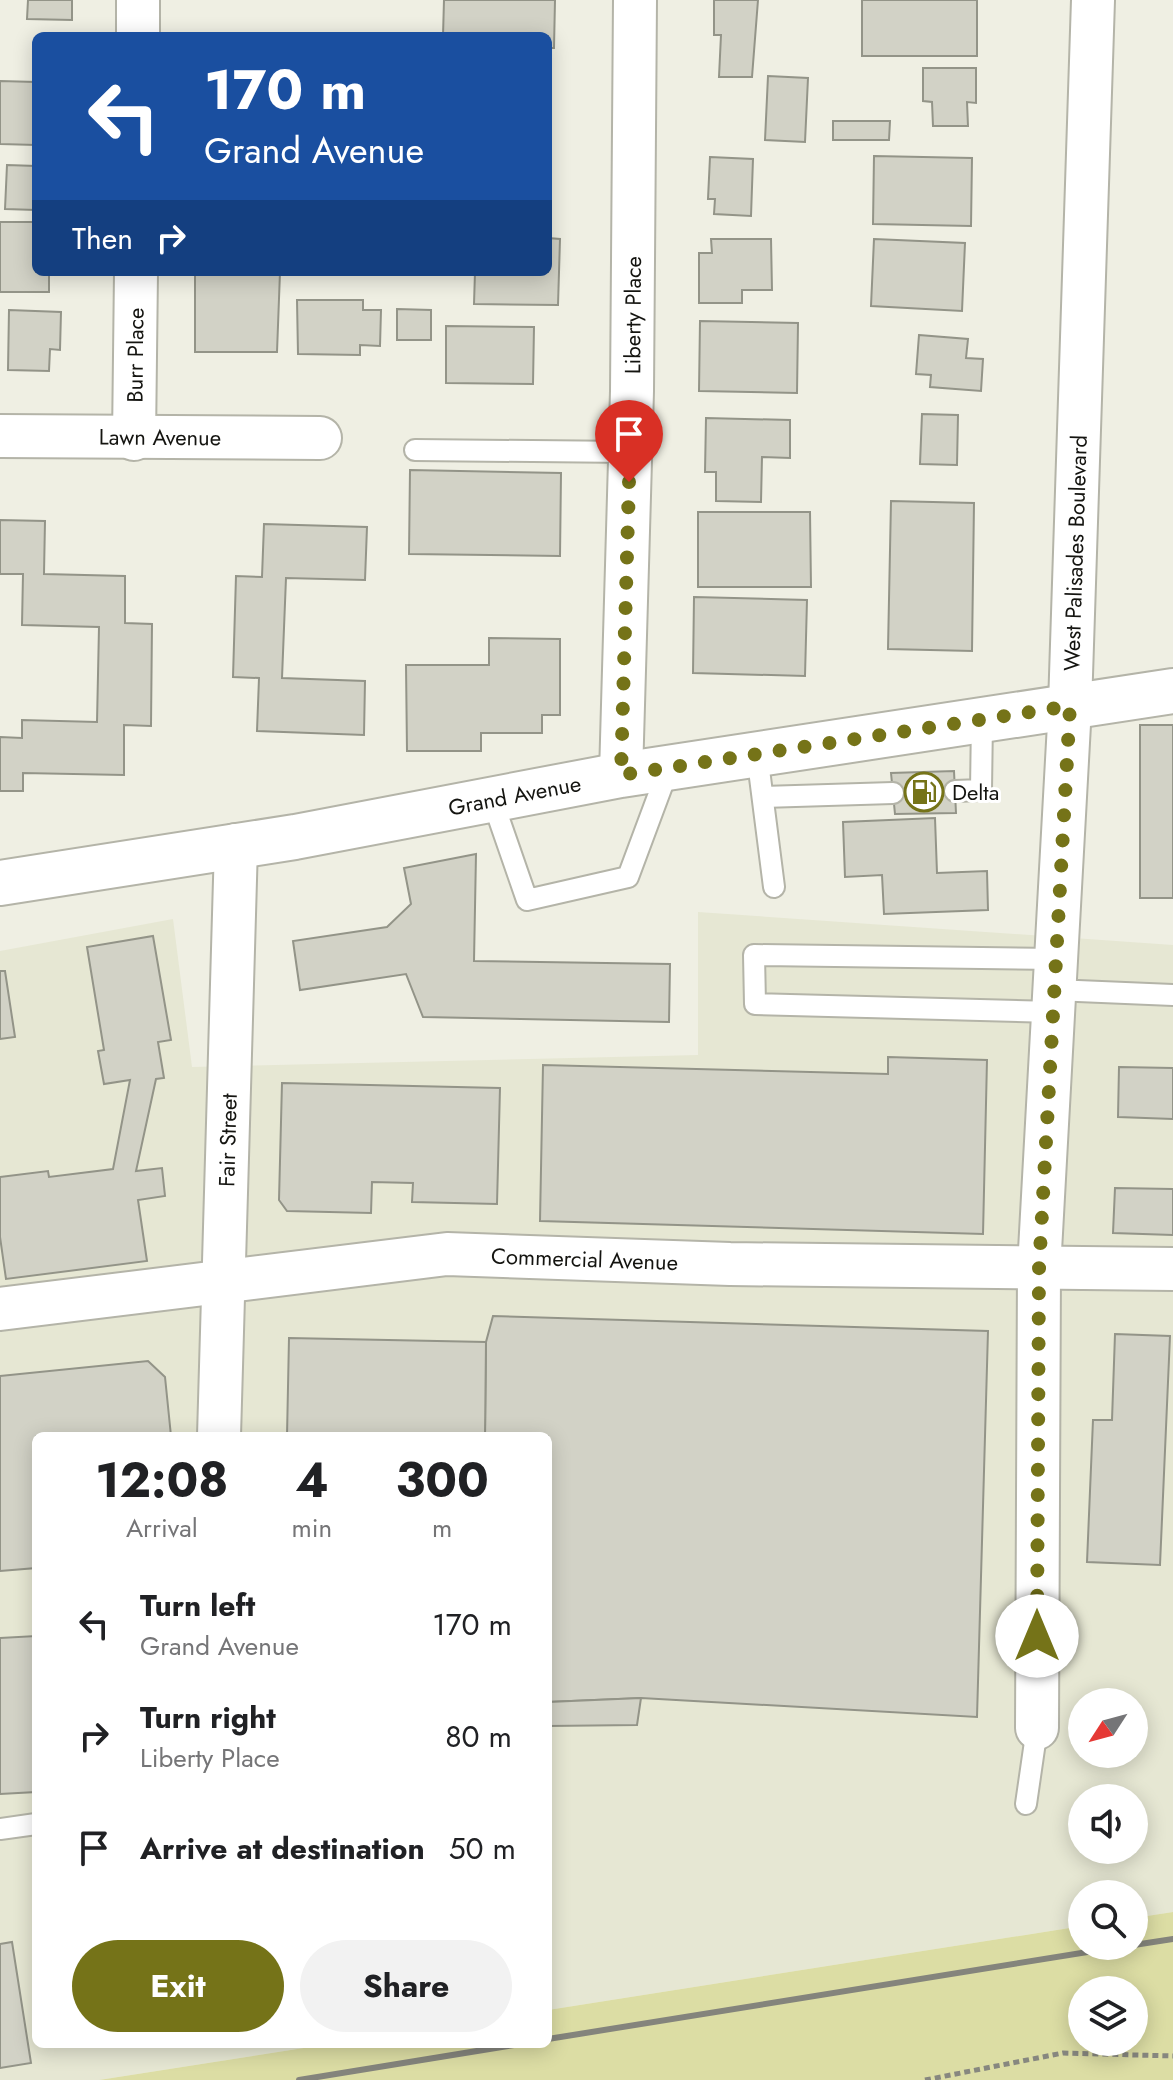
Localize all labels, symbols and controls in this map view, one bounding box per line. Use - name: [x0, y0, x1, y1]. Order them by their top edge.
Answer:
- text: 170 m: [204, 49, 366, 130]
- icon: left: [72, 64, 176, 168]
- text: Grand Avenue: [204, 124, 424, 176]
- icon: right: [149, 216, 193, 260]
- text: Then: [72, 217, 133, 260]
- street label: Liberty Place: [616, 256, 649, 374]
- street label: Burr Place: [118, 307, 152, 403]
- pin: [595, 400, 663, 482]
- icon: arrive: [607, 412, 651, 456]
- street label: Lawn Avenue: [99, 421, 221, 453]
- street label: West Palisades Boulevard: [1055, 434, 1095, 671]
- street label: Grand Avenue: [445, 767, 584, 824]
- fuel station icon: Delta: [903, 771, 945, 813]
- place label: Delta: [952, 776, 999, 808]
- street label: Fair Street: [210, 1092, 245, 1187]
- street label: Commercial Avenue: [490, 1240, 679, 1278]
- text: 12:08: [95, 1446, 228, 1515]
- text: 4: [295, 1446, 329, 1515]
- text: 300: [395, 1446, 489, 1515]
- text: Arrival: [126, 1509, 198, 1547]
- text: min: [292, 1509, 332, 1547]
- text: m: [432, 1509, 452, 1547]
- text: Turn left: [140, 1584, 255, 1627]
- position arrow: [995, 1594, 1079, 1678]
- icon: left: [72, 1602, 116, 1646]
- text: 170 m: [432, 1603, 512, 1646]
- text: Grand Avenue: [140, 1627, 299, 1665]
- north arrow: [1068, 1688, 1148, 1768]
- map controls: [1068, 1688, 1148, 2056]
- text: Turn right: [140, 1696, 276, 1739]
- icon: right: [72, 1714, 116, 1758]
- text: 80 m: [445, 1715, 512, 1758]
- text: Liberty Place: [140, 1739, 280, 1777]
- button: sound: [1068, 1784, 1148, 1864]
- icon: arrive: [72, 1826, 116, 1870]
- text: Arrive at destination: [140, 1827, 425, 1870]
- text: 50 m: [449, 1827, 516, 1870]
- button: search: [1068, 1880, 1148, 1960]
- button: Exit: [72, 1940, 284, 2032]
- button: Share: [300, 1940, 512, 2032]
- button: layers: [1068, 1976, 1148, 2056]

